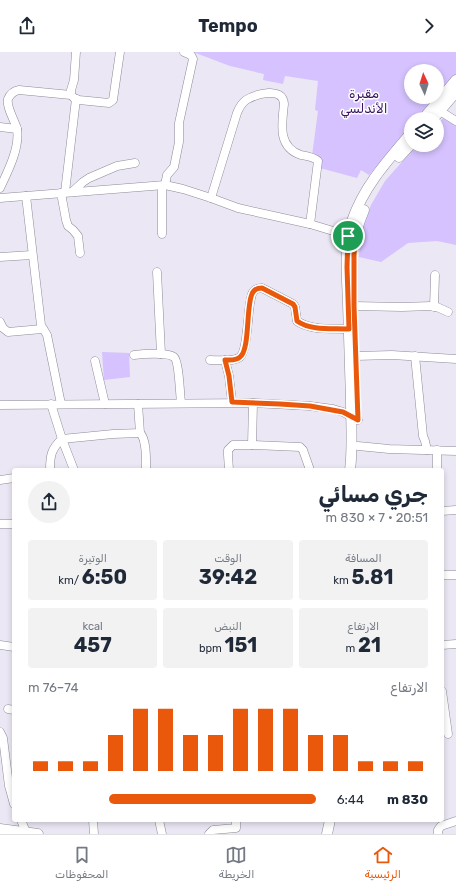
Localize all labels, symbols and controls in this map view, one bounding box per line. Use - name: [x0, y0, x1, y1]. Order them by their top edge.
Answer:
- icon: share: [16, 15, 38, 37]
- text: Tempo: [198, 15, 258, 37]
- icon: forward: [418, 15, 440, 37]
- north arrow: [404, 64, 444, 104]
- map controls: [404, 64, 444, 152]
- park label: مقبرة الأندلسي: [341, 86, 387, 118]
- button: layers: [404, 112, 444, 152]
- pin: [331, 219, 365, 253]
- icon: arrive: [337, 225, 359, 247]
- button: share: [28, 481, 70, 523]
- text: جري مسائي: [319, 481, 428, 508]
- text: 20:51 · 7 × 830 m: [326, 510, 428, 525]
- text: الوتيرة: [79, 552, 107, 565]
- text: الوقت: [214, 552, 242, 565]
- text: المسافة: [345, 552, 382, 565]
- text: 6:50: [82, 565, 127, 589]
- text: 39:42: [199, 565, 257, 589]
- text: 5.81: [351, 565, 393, 589]
- text: /km: [58, 574, 82, 587]
- text: km: [333, 574, 351, 587]
- text: kcal: [83, 620, 103, 633]
- text: النبض: [214, 620, 242, 633]
- text: الارتفاع: [348, 620, 379, 633]
- text: 457: [74, 633, 112, 657]
- text: 151: [224, 633, 257, 657]
- text: 21: [358, 633, 381, 657]
- text: bpm: [199, 642, 224, 655]
- text: m: [346, 642, 358, 655]
- text: 74–76 m: [28, 680, 79, 695]
- text: الارتفاع: [391, 680, 428, 695]
- text: 6:44: [337, 792, 364, 807]
- text: 830 m: [387, 792, 428, 807]
- tab: المحفوظات: [55, 844, 109, 881]
- tab: الخريطة: [219, 844, 254, 881]
- tab: الرئيسية: [364, 844, 401, 881]

